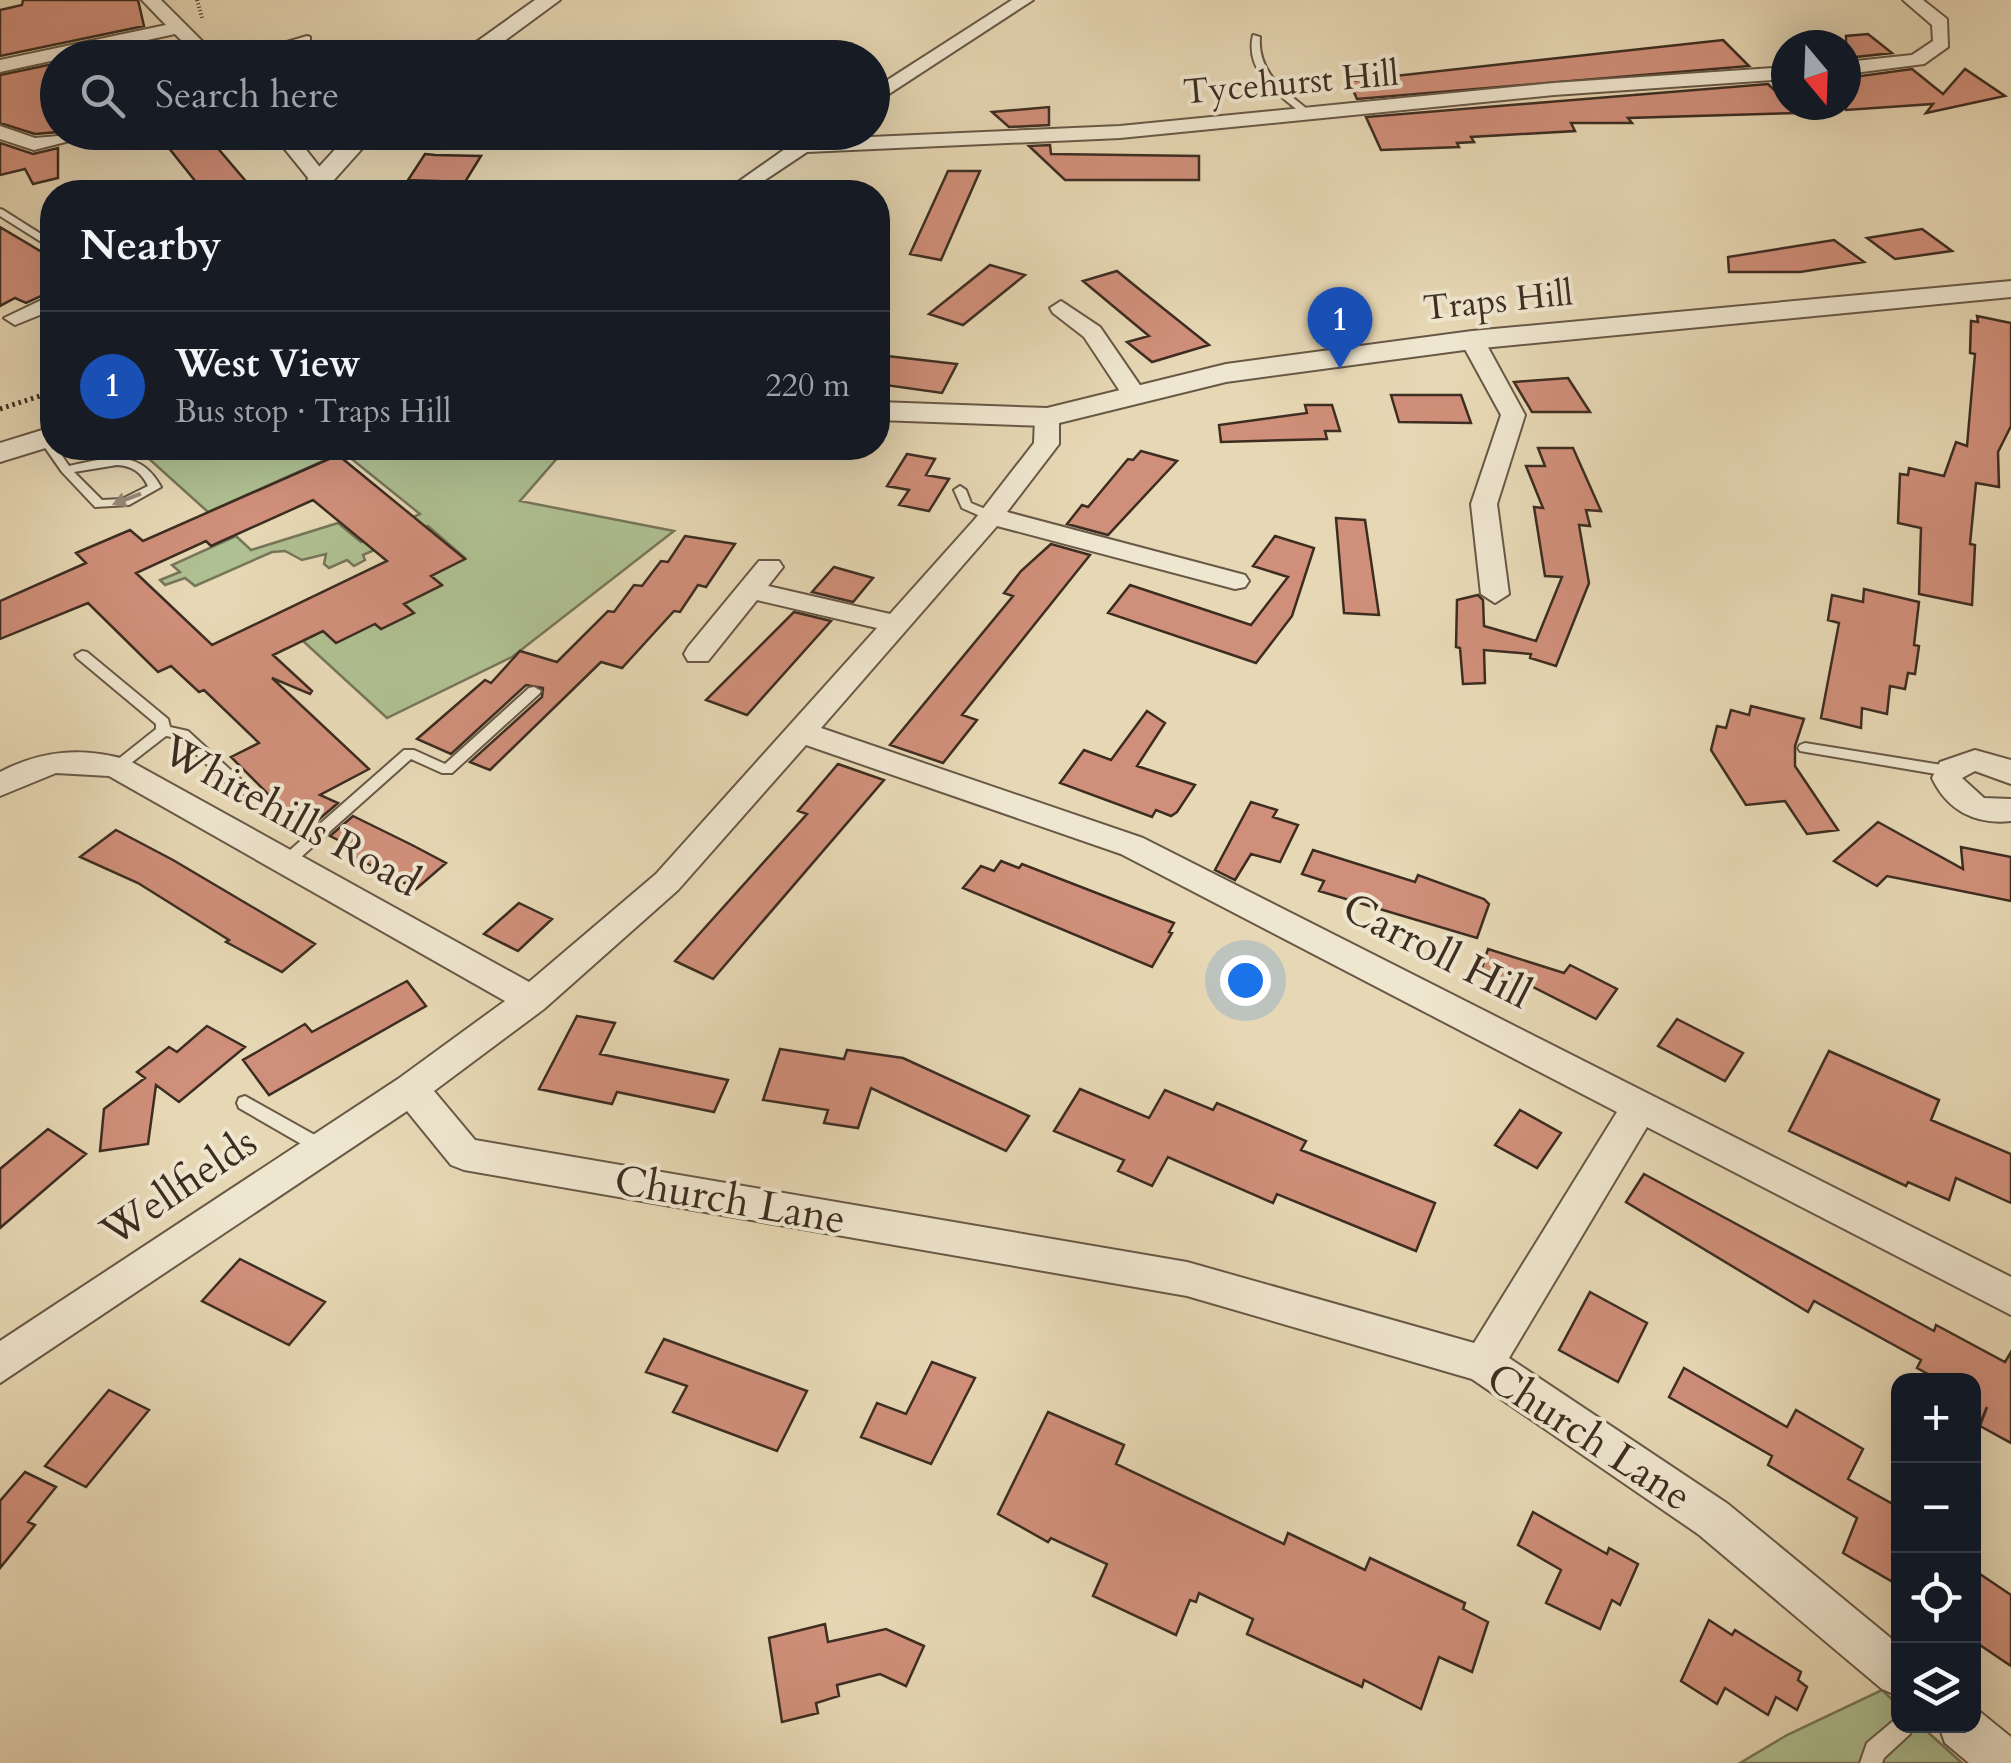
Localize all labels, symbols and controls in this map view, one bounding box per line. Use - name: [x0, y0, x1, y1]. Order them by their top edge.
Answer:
- north arrow: [1771, 30, 1861, 120]
- search box: [40, 40, 890, 150]
- street label: Tycehurst Hill: [1181, 50, 1401, 116]
- icon: search: [75, 68, 130, 123]
- text: Search here: [155, 69, 339, 121]
- text: Nearby: [80, 217, 222, 274]
- street label: Traps Hill: [1421, 269, 1575, 333]
- pin: 1: [1308, 286, 1372, 369]
- text: West View: [175, 338, 361, 390]
- text: 1: [104, 364, 121, 408]
- text: 220 m: [765, 364, 850, 408]
- text: Bus stop · Traps Hill: [175, 390, 451, 434]
- one-way arrow: [112, 492, 142, 507]
- street label: Whitehills Road: [151, 721, 431, 911]
- street label: Carroll Hill: [1333, 879, 1541, 1023]
- your location: [1220, 955, 1271, 1006]
- street label: Wellfields: [89, 1114, 268, 1261]
- street label: Church Lane: [610, 1152, 850, 1248]
- street label: Church Lane: [1476, 1350, 1702, 1524]
- map controls: [1891, 1373, 1981, 1733]
- button: +: [1891, 1373, 1981, 1463]
- button: −: [1891, 1463, 1981, 1553]
- button: locate: [1891, 1553, 1981, 1643]
- button: layers: [1891, 1643, 1981, 1733]

